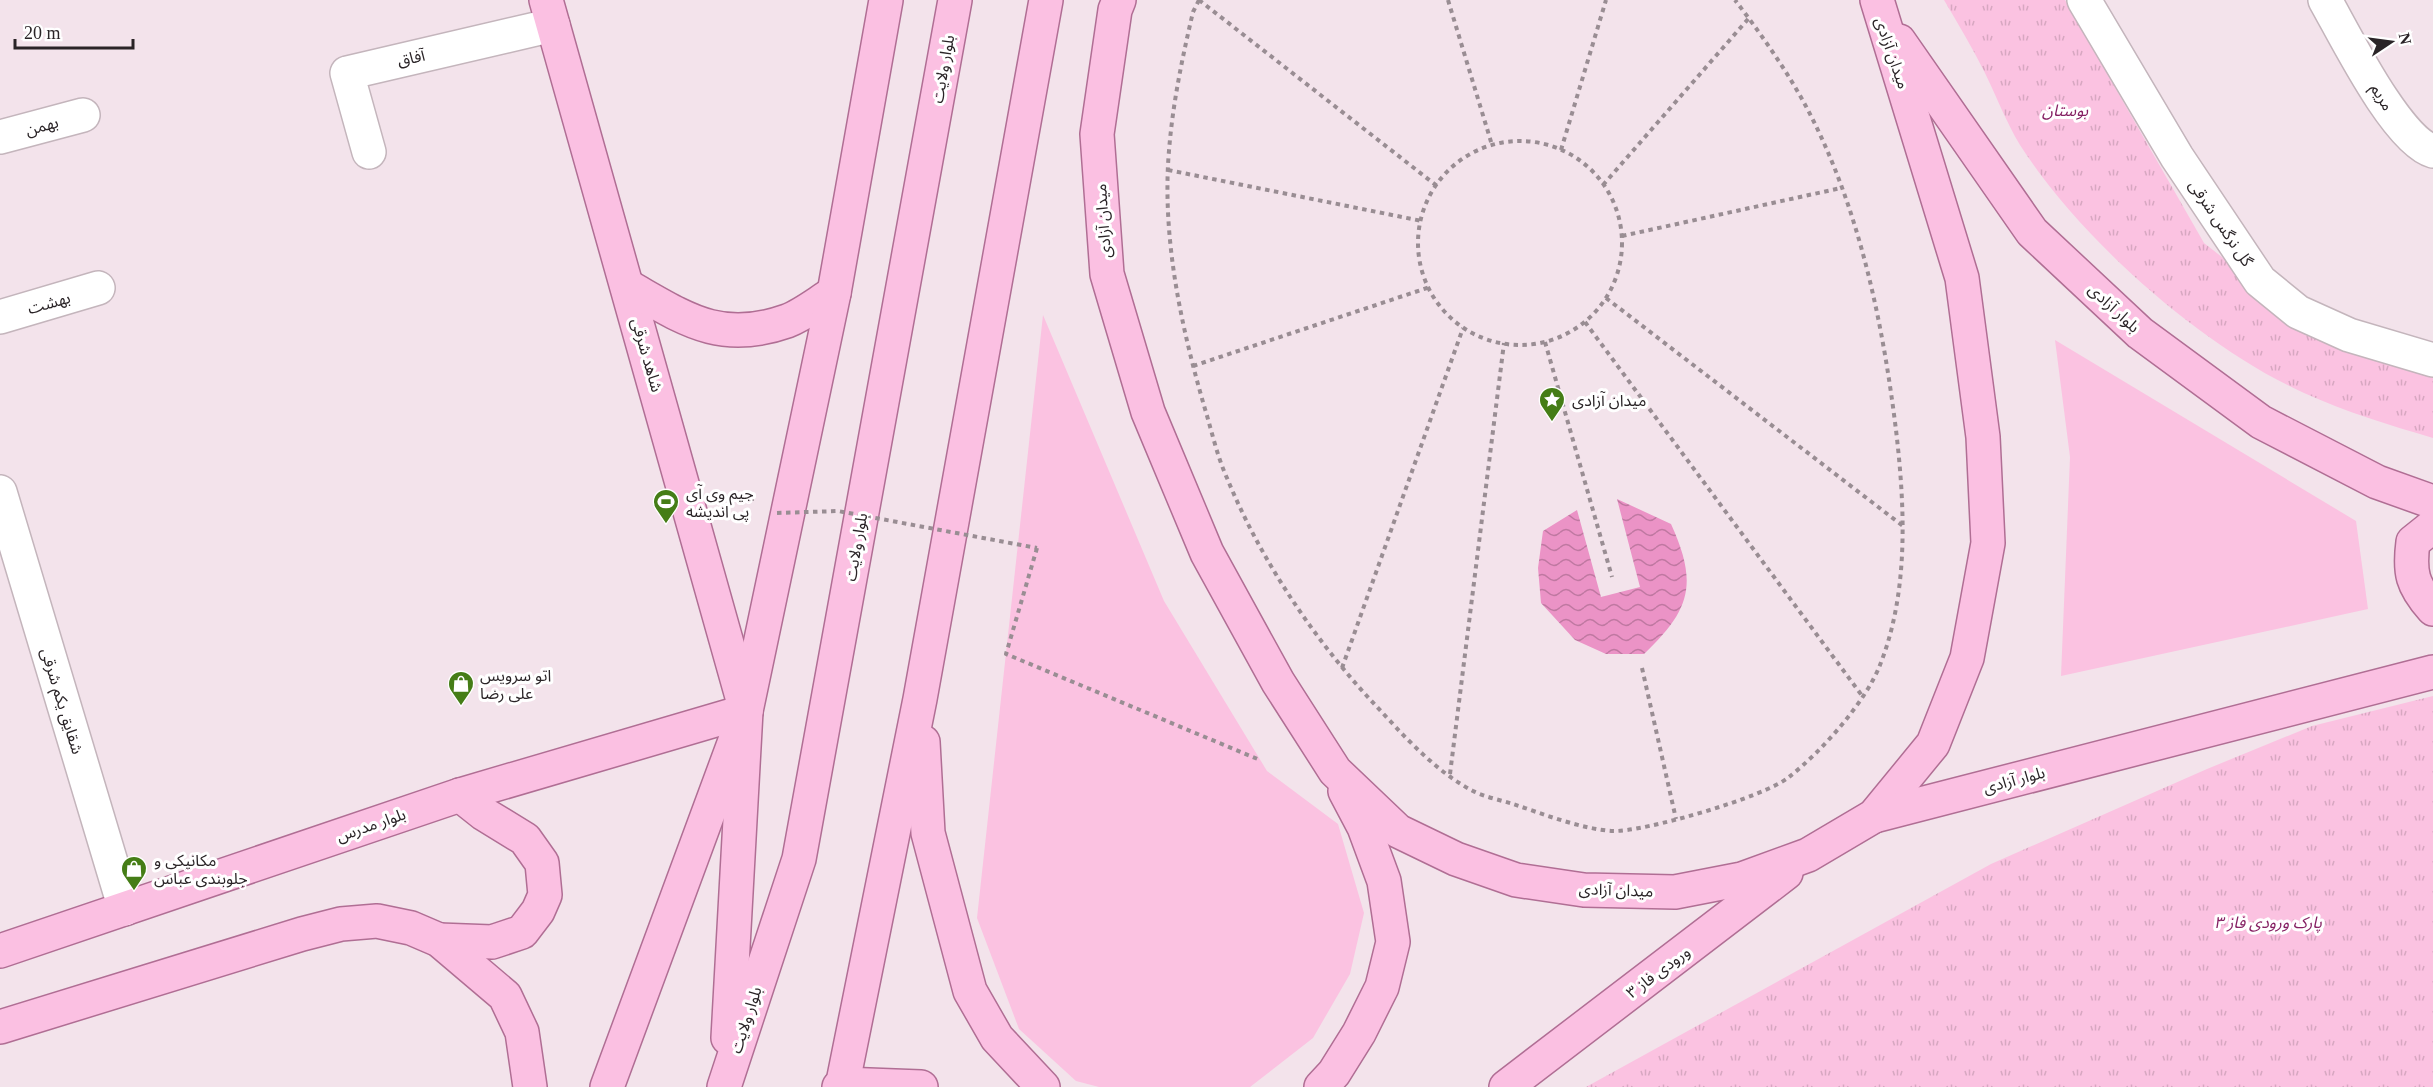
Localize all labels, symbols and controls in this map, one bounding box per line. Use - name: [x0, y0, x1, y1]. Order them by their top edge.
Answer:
- scale bar: [15, 12, 134, 50]
- north arrow: [2361, 12, 2421, 72]
- street label: میدان آزادی: [1871, 15, 1912, 91]
- text: 20 m: [24, 23, 61, 43]
- text: N: [2396, 31, 2415, 47]
- street label: بلوار ولایت: [929, 34, 958, 105]
- street label: آفاق: [395, 46, 428, 70]
- street label: مریم: [2364, 81, 2397, 115]
- park label: بوستان: [2042, 102, 2089, 120]
- street label: بهمن: [24, 113, 61, 139]
- street label: گل نرگس شرقی: [2185, 177, 2256, 270]
- street label: میدان آزادی: [1092, 183, 1115, 259]
- street label: بلوار آزادی: [2084, 280, 2143, 336]
- street label: بهشت: [26, 289, 73, 318]
- street label: شاهد شرقی: [627, 316, 666, 394]
- place icon: میدان آزادی: [1537, 385, 1567, 423]
- place label: میدان آزادی: [1572, 391, 1646, 410]
- place label: جیم وی آی پی اندیشه: [686, 484, 754, 522]
- sports icon: جیم وی آی پی اندیشه: [651, 487, 681, 525]
- street label: بلوار ولایت: [842, 512, 871, 583]
- street label: شقایق یکم شرقی: [34, 646, 86, 757]
- place label: اتو سرویس علی رضا: [480, 667, 551, 703]
- shop icon: اتو سرویس علی رضا: [446, 669, 476, 707]
- street label: بلوار آزادی: [1981, 764, 2047, 797]
- street label: بلوار مدرس: [334, 805, 408, 846]
- place label: مکانیکی و جلوبندی عباس: [154, 852, 248, 888]
- shop icon: مکانیکی و جلوبندی عباس: [119, 854, 149, 892]
- street label: میدان آزادی: [1578, 880, 1654, 901]
- park label: پارک ورودی فاز ۳: [2214, 914, 2322, 933]
- street label: ورودی فاز ۳: [1623, 943, 1694, 1002]
- street label: بلوار ولایت: [727, 985, 766, 1056]

